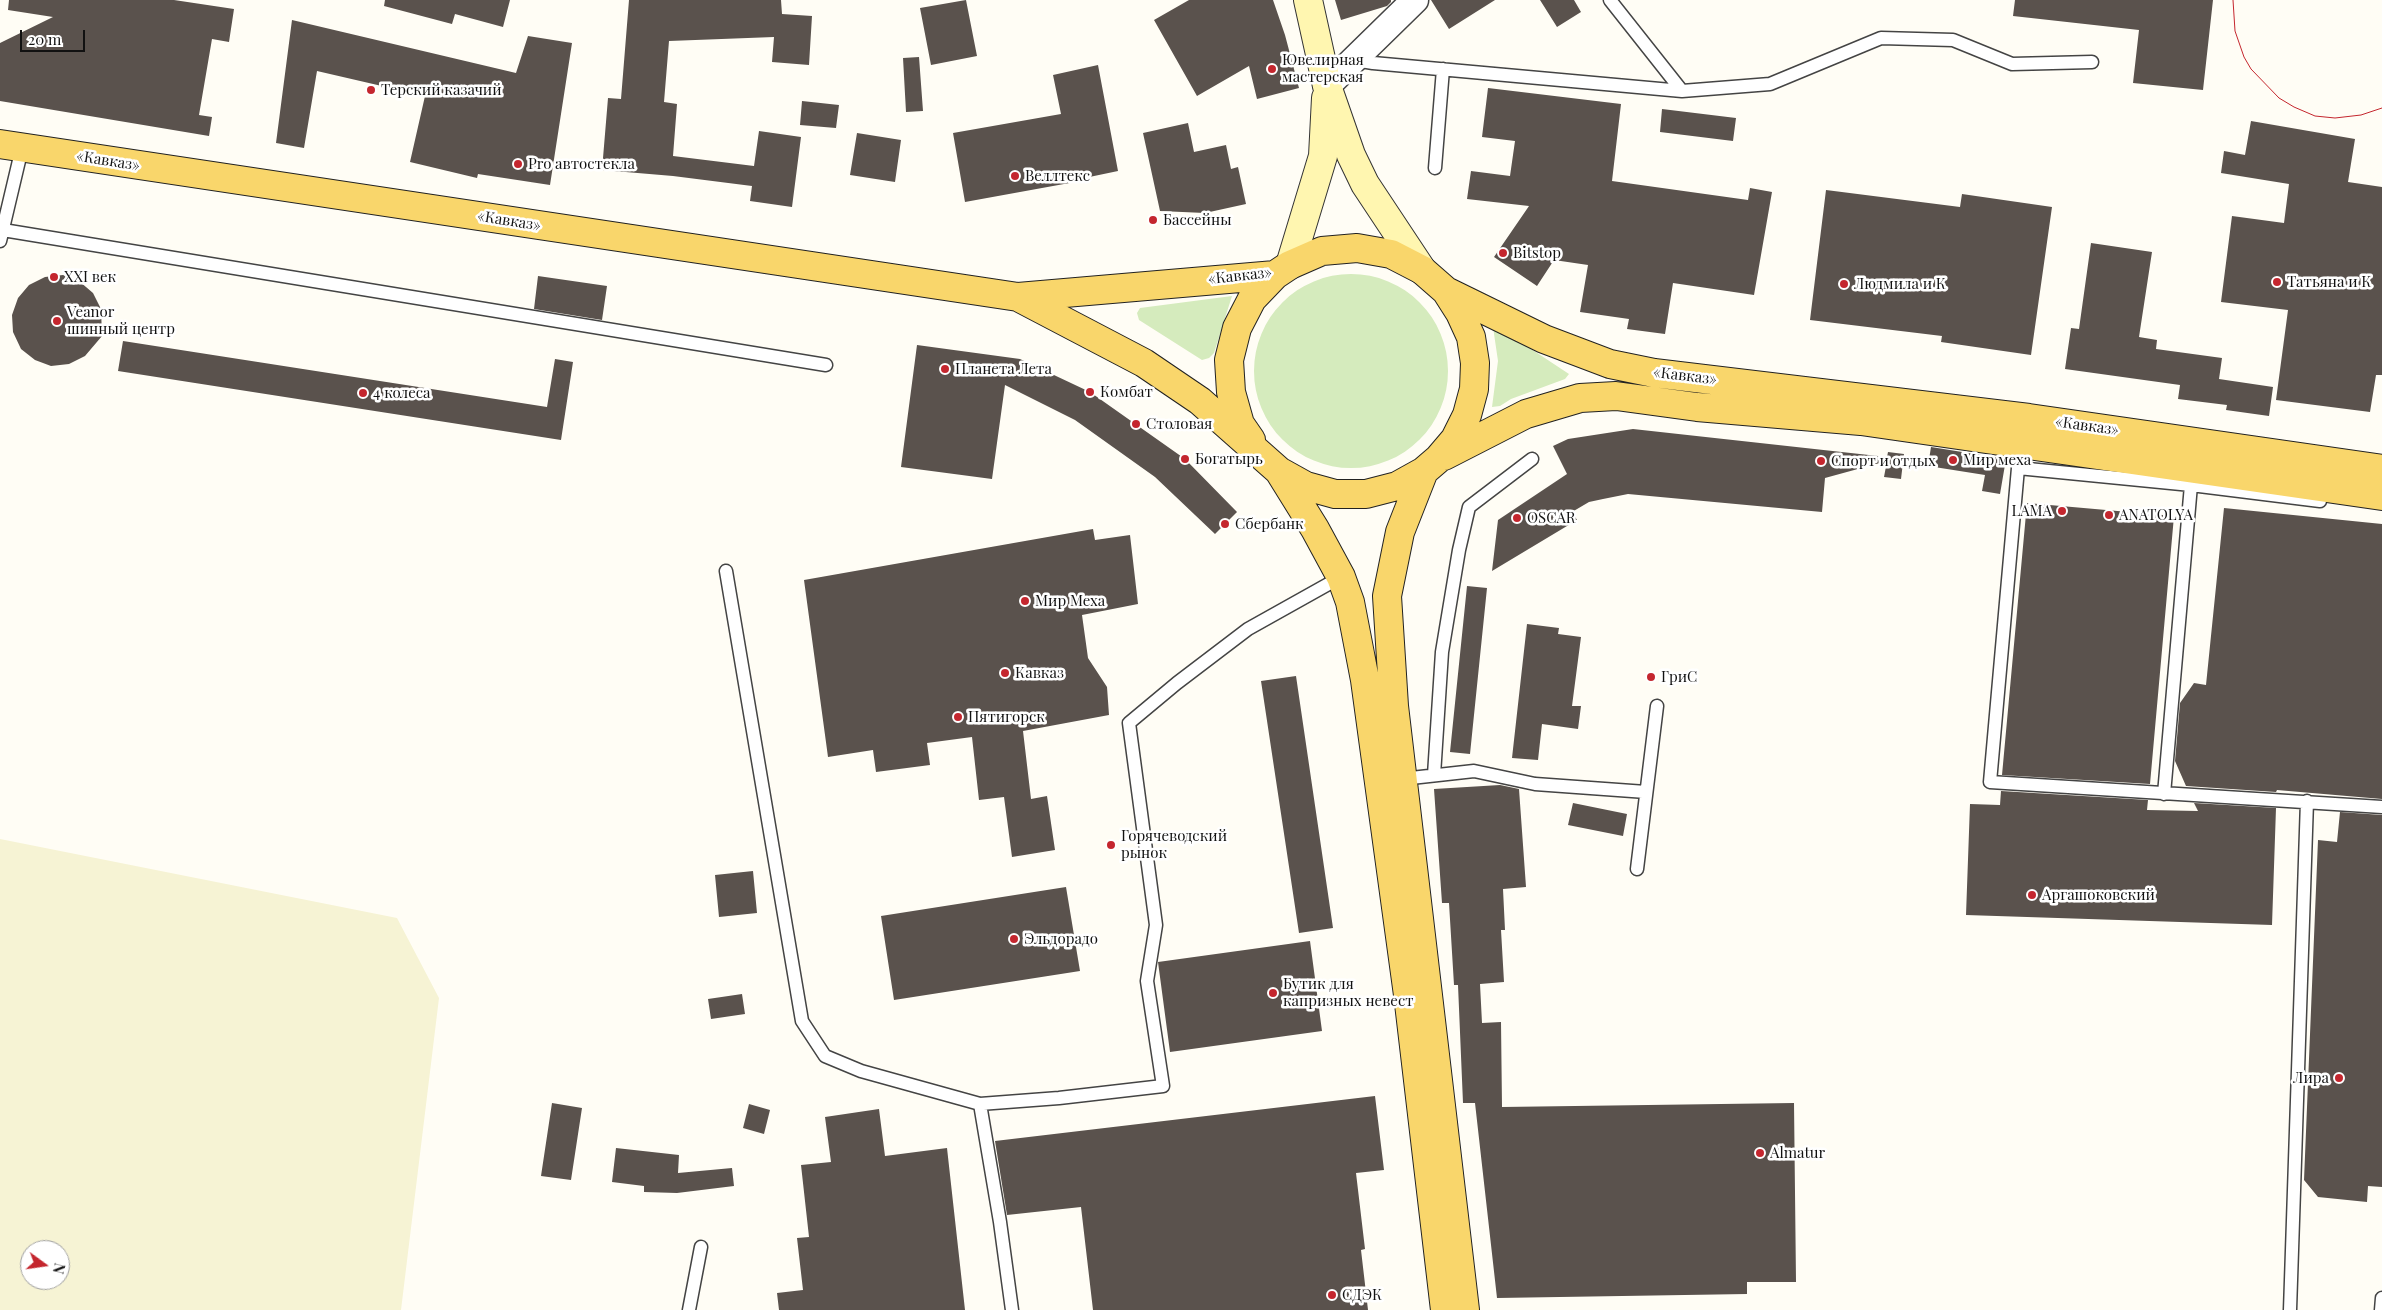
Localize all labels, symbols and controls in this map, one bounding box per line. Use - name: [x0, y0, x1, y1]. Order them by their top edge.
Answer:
- scale bar: [22, 20, 88, 52]
- text: 20 m: [28, 29, 61, 49]
- place label: Ювелирная мастерская: [1282, 51, 1364, 86]
- marker: Ювелирная мастерская: [1266, 63, 1278, 75]
- place label: Терский казачий: [381, 81, 502, 99]
- marker: Терский казачий: [365, 84, 377, 96]
- street label: «Кавказ»: [75, 147, 141, 175]
- place label: Pro автостекла: [528, 155, 635, 173]
- marker: Pro автостекла: [512, 158, 524, 170]
- place label: Веллтекс: [1025, 167, 1090, 185]
- marker: Веллтекс: [1009, 170, 1021, 182]
- street label: «Кавказ»: [476, 207, 542, 235]
- place label: Бассейны: [1163, 211, 1232, 229]
- marker: Бассейны: [1147, 214, 1159, 226]
- place label: Bitstop: [1513, 244, 1561, 262]
- marker: Bitstop: [1497, 247, 1509, 259]
- street label: «Кавказ»: [1207, 264, 1273, 288]
- place label: XXI век: [64, 268, 116, 286]
- marker: XXI век: [48, 271, 60, 283]
- place label: Татьяна и К: [2287, 273, 2371, 291]
- place label: Людмила и К: [1854, 275, 1946, 293]
- marker: Татьяна и К: [2271, 276, 2283, 288]
- marker: Людмила и К: [1838, 278, 1850, 290]
- place label: Veanor шинный центр: [67, 303, 175, 338]
- marker: Veanor шинный центр: [51, 315, 63, 327]
- place label: Планета Лета: [955, 360, 1052, 378]
- marker: Планета Лета: [939, 363, 951, 375]
- street label: «Кавказ»: [1652, 363, 1718, 389]
- place label: Комбат: [1100, 383, 1153, 401]
- place label: 4 колеса: [373, 384, 430, 402]
- marker: Комбат: [1084, 386, 1096, 398]
- marker: 4 колеса: [357, 387, 369, 399]
- street label: «Кавказ»: [2054, 413, 2120, 439]
- place label: Столовая: [1146, 415, 1212, 433]
- marker: Столовая: [1130, 418, 1142, 430]
- place label: Богатырь: [1195, 450, 1263, 468]
- place label: Мир меха: [1963, 451, 2031, 469]
- place label: Спорт и отдых: [1831, 452, 1936, 470]
- marker: Богатырь: [1179, 453, 1191, 465]
- marker: Мир меха: [1947, 454, 1959, 466]
- marker: Спорт и отдых: [1815, 455, 1827, 467]
- place label: LAMA: [2012, 502, 2052, 520]
- marker: LAMA: [2056, 505, 2068, 517]
- place label: ANATOLYA: [2119, 506, 2193, 524]
- place label: OSCAR: [1527, 509, 1575, 527]
- marker: ANATOLYA: [2103, 509, 2115, 521]
- marker: OSCAR: [1511, 512, 1523, 524]
- place label: Сбербанк: [1235, 515, 1304, 533]
- marker: Сбербанк: [1219, 518, 1231, 530]
- place label: Мир Меха: [1035, 592, 1105, 610]
- marker: Мир Меха: [1019, 595, 1031, 607]
- place label: Кавказ: [1015, 664, 1064, 682]
- marker: Кавказ: [999, 667, 1011, 679]
- place label: ГриС: [1661, 668, 1697, 686]
- marker: ГриС: [1645, 671, 1657, 683]
- place label: Пятигорск: [968, 708, 1045, 726]
- marker: Пятигорск: [952, 711, 964, 723]
- place label: Горячеводский рынок: [1121, 827, 1227, 862]
- marker: Горячеводский рынок: [1105, 839, 1117, 851]
- place label: Аргашоковский: [2042, 886, 2155, 904]
- marker: Аргашоковский: [2026, 889, 2038, 901]
- place label: Эльдорадо: [1024, 930, 1098, 948]
- marker: Эльдорадо: [1008, 933, 1020, 945]
- place label: Бутик для капризных невест: [1283, 975, 1414, 1010]
- marker: Бутик для капризных невест: [1267, 987, 1279, 999]
- place label: Лира: [2293, 1069, 2329, 1087]
- marker: Лира: [2333, 1072, 2345, 1084]
- place label: Almatur: [1770, 1144, 1825, 1162]
- marker: Almatur: [1754, 1147, 1766, 1159]
- north arrow: [20, 1240, 70, 1290]
- text: N: [49, 1261, 70, 1276]
- place label: СДЭК: [1342, 1286, 1382, 1304]
- marker: СДЭК: [1326, 1289, 1338, 1301]

